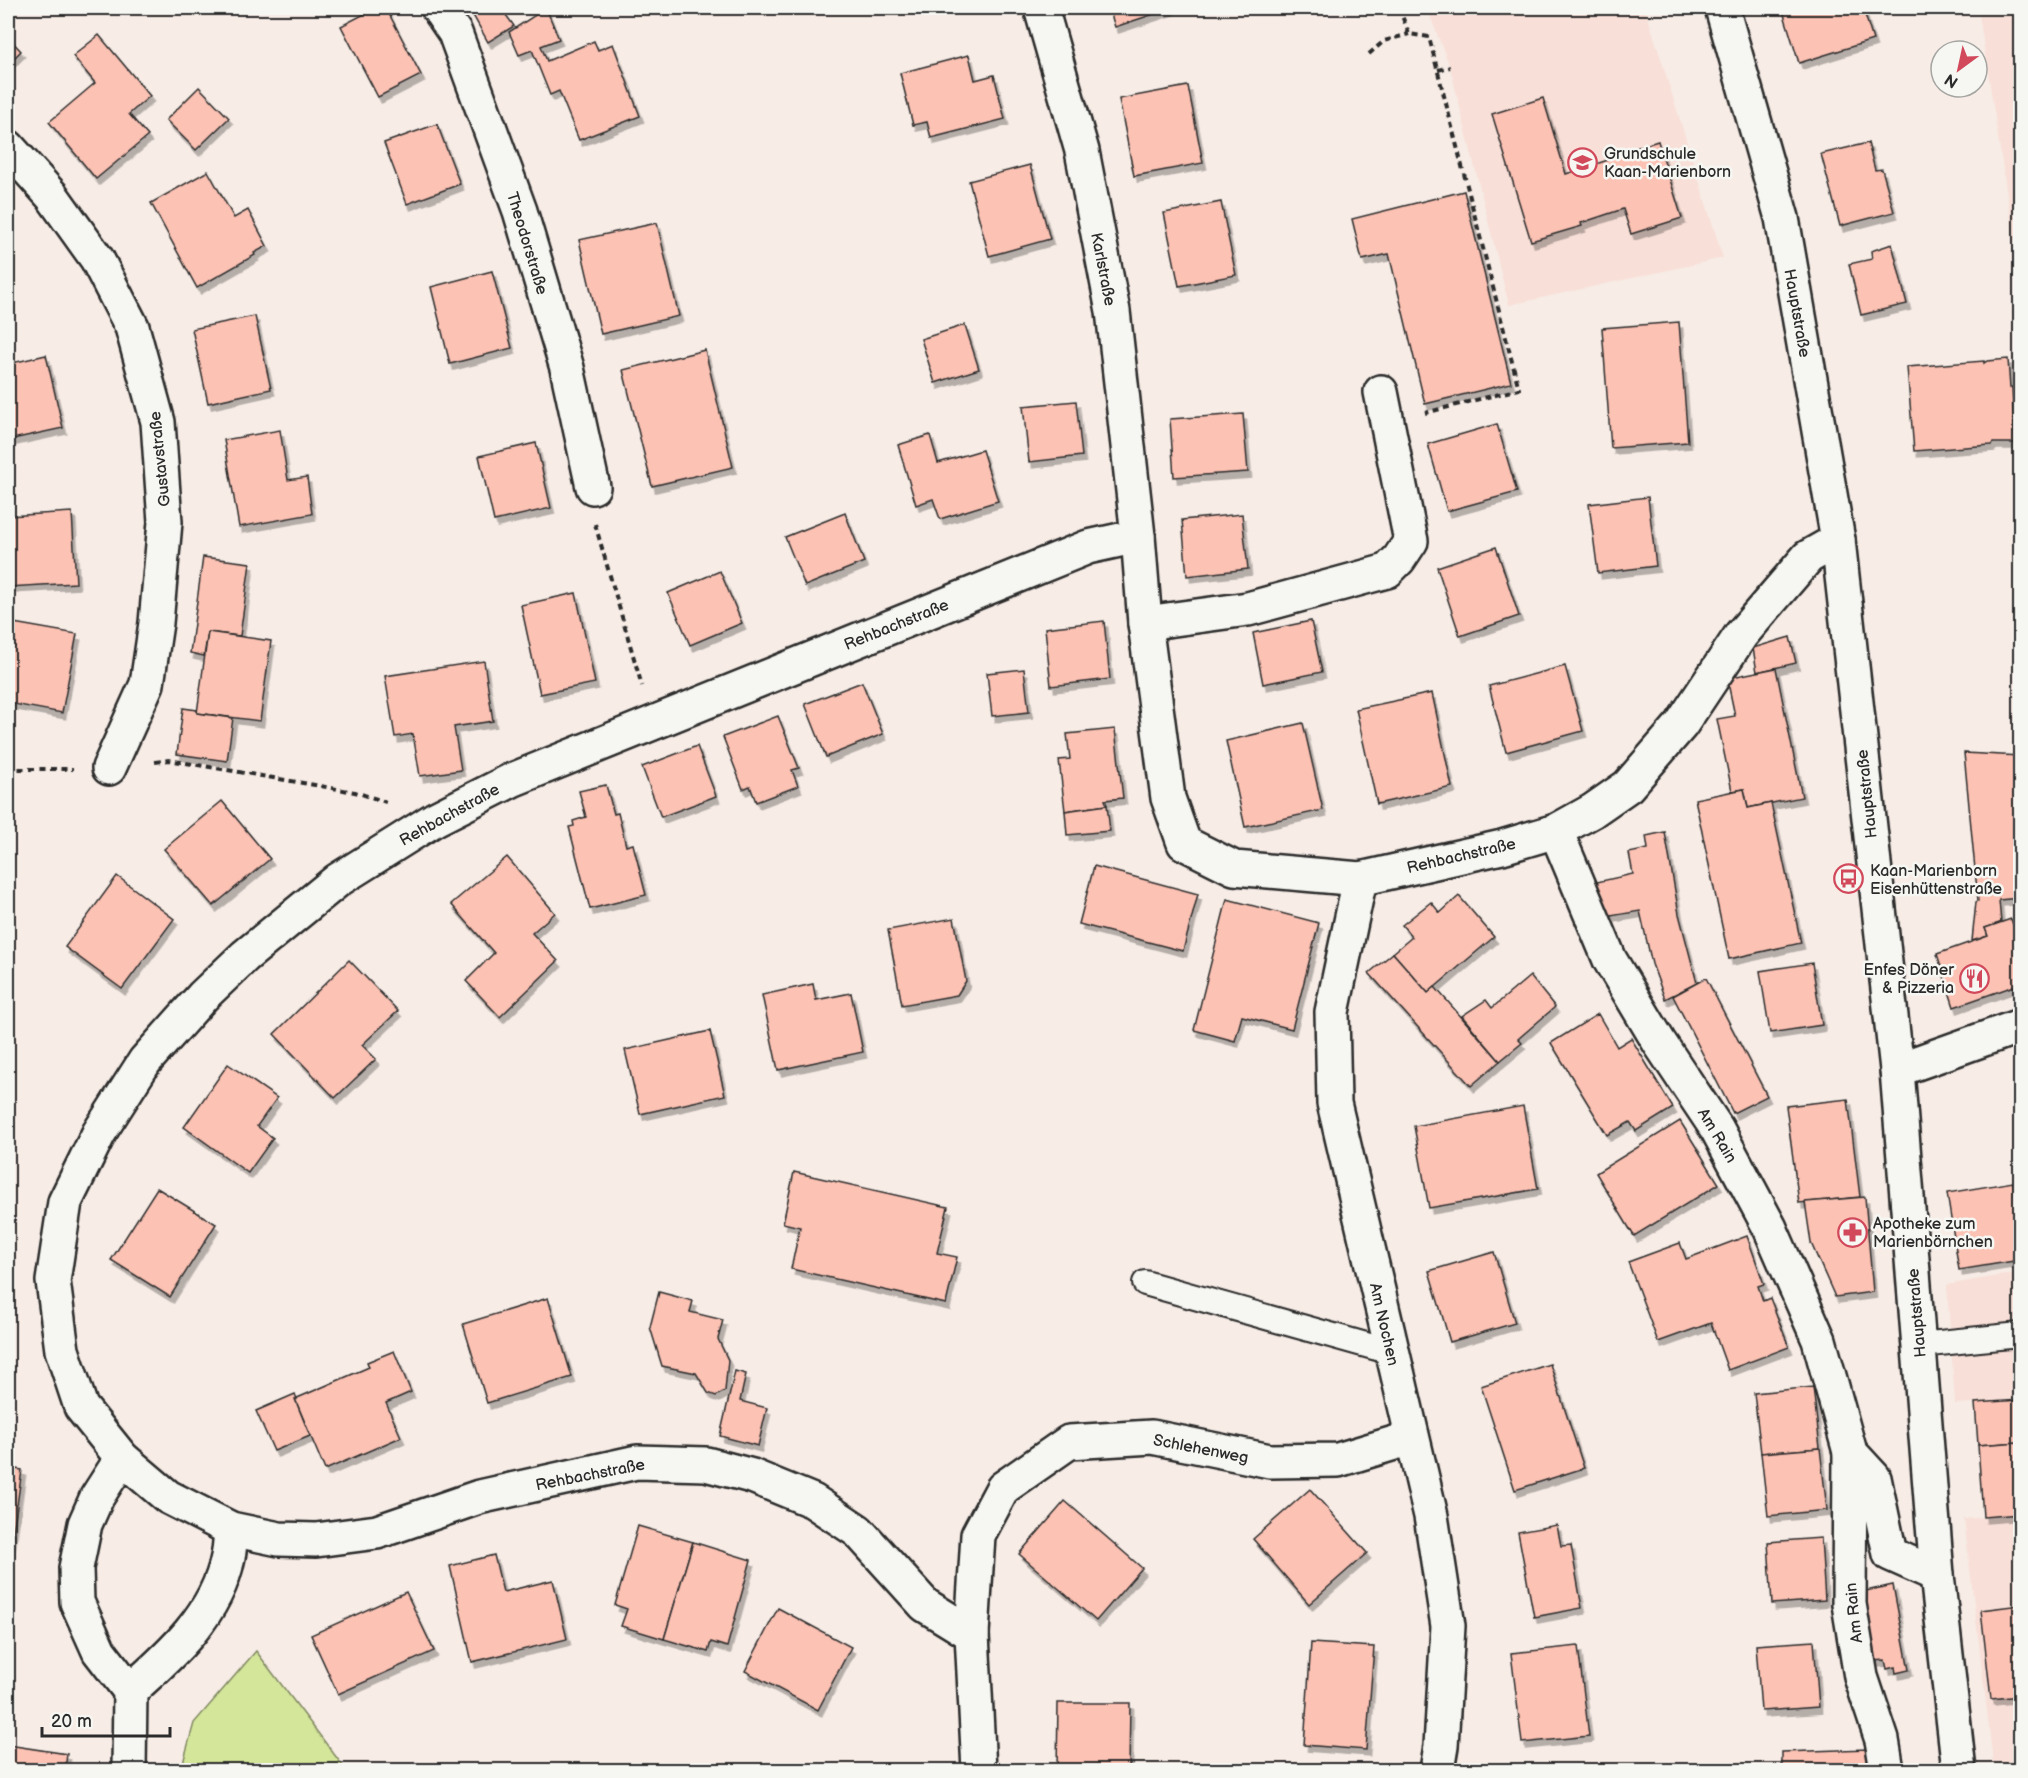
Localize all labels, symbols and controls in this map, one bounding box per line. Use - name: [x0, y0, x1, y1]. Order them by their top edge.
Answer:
- north arrow: [1929, 39, 1989, 99]
- text: N: [1941, 69, 1962, 92]
- place label: Grundschule Kaan-Marienborn: [1604, 145, 1731, 182]
- school or university icon: Grundschule Kaan-Marienborn: [1567, 146, 1599, 178]
- street label: Theodorstraße: [502, 190, 551, 298]
- street label: Karlstraße: [1086, 231, 1119, 308]
- street label: Hauptstraße: [1779, 268, 1814, 359]
- street label: Gustavstraße: [146, 410, 175, 507]
- street label: Rehbachstraße: [842, 596, 952, 655]
- street label: Hauptstraße: [1853, 748, 1882, 839]
- street label: Rehbachstraße: [397, 780, 503, 851]
- street label: Rehbachstraße: [1405, 835, 1518, 878]
- place label: Kaan-Marienborn Eisenhüttenstraße: [1870, 862, 2003, 899]
- bus stop icon: Kaan-Marienborn Eisenhüttenstraße: [1833, 863, 1865, 895]
- place label: Enfes Döner & Pizzeria: [1863, 961, 1954, 998]
- restaurant icon: Enfes Döner & Pizzeria: [1959, 962, 1991, 994]
- street label: Am Rain: [1693, 1105, 1740, 1167]
- place label: Apotheke zum Marienbörnchen: [1873, 1215, 1993, 1252]
- pharmacy icon: Apotheke zum Marienbörnchen: [1836, 1216, 1868, 1248]
- street label: Hauptstraße: [1904, 1267, 1931, 1358]
- street label: Am Nochen: [1365, 1281, 1402, 1368]
- street label: Schlehenweg: [1152, 1431, 1250, 1468]
- street label: Rehbachstraße: [534, 1455, 647, 1495]
- street label: Am Rain: [1842, 1582, 1867, 1644]
- scale bar: [42, 1700, 170, 1738]
- text: 20 m: [51, 1711, 92, 1732]

